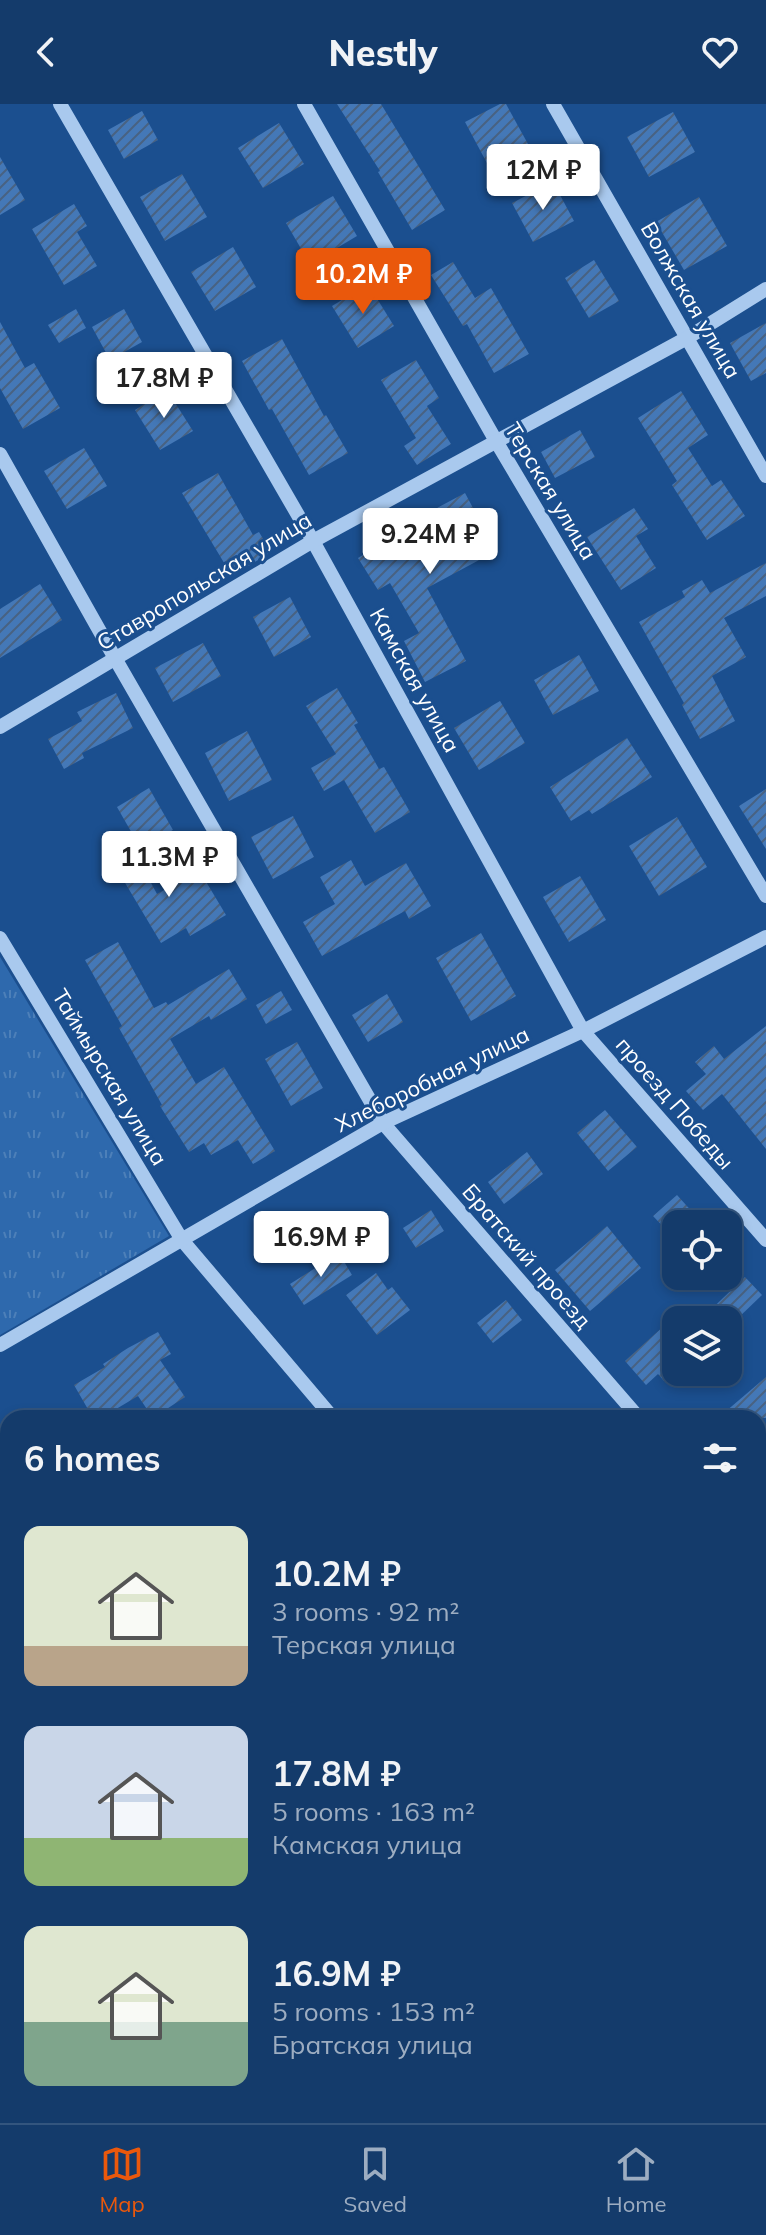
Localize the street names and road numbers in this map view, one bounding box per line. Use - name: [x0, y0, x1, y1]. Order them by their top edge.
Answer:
- street label: Волжская улица: [635, 217, 747, 383]
- street label: Терская улица: [499, 417, 603, 565]
- street label: Ставропольская улица: [91, 506, 317, 656]
- street label: Камская улица: [364, 603, 466, 757]
- street label: Таймырская улица: [46, 984, 174, 1170]
- street label: Хлеборобная улица: [330, 1020, 534, 1138]
- street label: проезд Победы: [610, 1031, 740, 1175]
- street label: Братский проезд: [456, 1178, 598, 1334]

